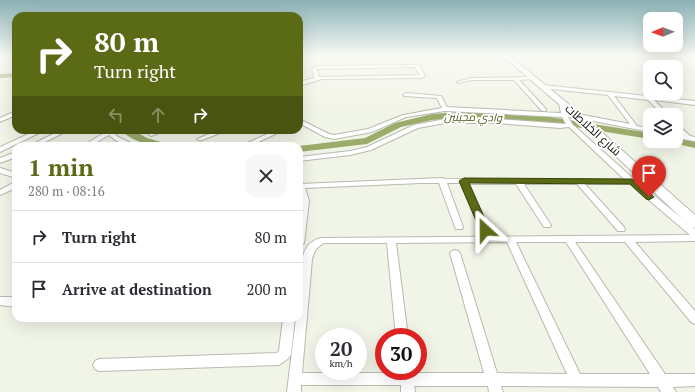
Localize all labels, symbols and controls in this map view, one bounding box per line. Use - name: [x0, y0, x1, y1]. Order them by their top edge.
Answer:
- north arrow: [643, 12, 683, 52]
- map controls: [643, 12, 683, 148]
- text: 80 m: [94, 23, 159, 60]
- icon: right: [28, 28, 80, 80]
- text: Turn right: [94, 59, 176, 83]
- button: search: [643, 60, 683, 100]
- street label: شارع الخلاطات: [562, 101, 624, 159]
- icon: left: [105, 104, 127, 126]
- icon: ahead: [147, 104, 169, 126]
- icon: right: [189, 104, 211, 126]
- button: layers: [643, 108, 683, 148]
- water label: وادي مجينين: [444, 109, 503, 127]
- text: 1 min: [28, 151, 94, 183]
- button: close: [245, 155, 287, 197]
- pin: [632, 156, 666, 197]
- icon: arrive: [638, 162, 660, 184]
- text: 280 m · 08:16: [28, 182, 105, 200]
- position arrow: [464, 209, 506, 251]
- icon: right: [28, 226, 50, 248]
- text: Turn right: [62, 227, 137, 247]
- text: 80 m: [254, 227, 287, 247]
- icon: arrive: [28, 278, 50, 300]
- text: Arrive at destination: [62, 279, 212, 299]
- text: 200 m: [246, 279, 287, 299]
- speed limit sign: 30: [375, 328, 427, 380]
- text: 20: [330, 335, 352, 362]
- text: km/h: [329, 357, 353, 370]

